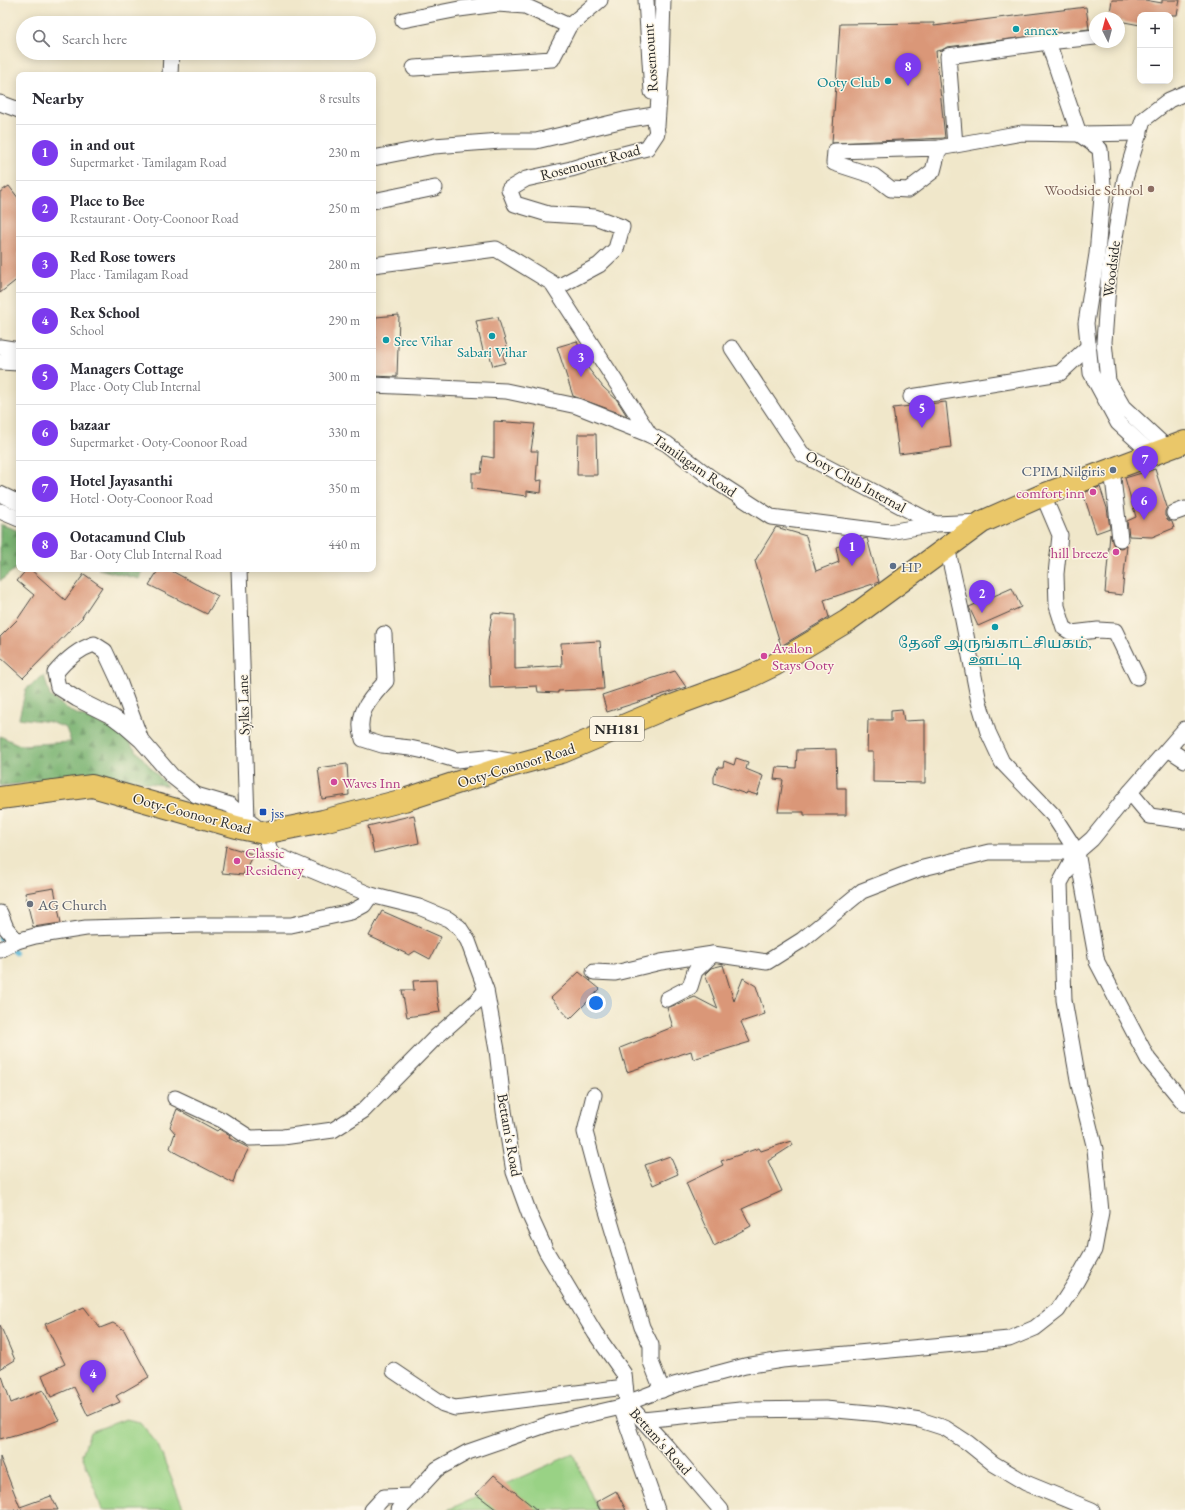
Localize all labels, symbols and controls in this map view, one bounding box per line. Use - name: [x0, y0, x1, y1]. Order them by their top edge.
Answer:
- north arrow: [1089, 12, 1125, 48]
- map controls: [1137, 12, 1173, 84]
- button: +: [1137, 12, 1173, 48]
- search box: [16, 16, 376, 60]
- place label: annex: [1024, 20, 1058, 39]
- street label: Rosemount: [638, 23, 662, 93]
- marker: annex: [1011, 24, 1021, 34]
- icon: search: [30, 27, 52, 49]
- text: Search here: [62, 29, 127, 48]
- button: −: [1137, 48, 1173, 84]
- pin: 8: [895, 53, 921, 86]
- place label: Ooty Club: [817, 72, 880, 91]
- marker: Ooty Club: [883, 76, 893, 86]
- text: Nearby: [32, 87, 84, 109]
- text: 8 results: [319, 90, 360, 107]
- text: in and out: [70, 135, 135, 154]
- street label: Rosemount Road: [538, 139, 643, 184]
- text: 1: [42, 144, 48, 161]
- text: 230 m: [329, 144, 360, 161]
- text: Supermarket · Tamilagam Road: [70, 154, 227, 171]
- place label: Woodside School: [1044, 180, 1143, 199]
- marker: Woodside School: [1146, 184, 1156, 194]
- text: Place to Bee: [70, 191, 144, 210]
- text: 2: [42, 200, 48, 217]
- text: 250 m: [329, 200, 360, 217]
- text: Restaurant · Ooty-Coonoor Road: [70, 210, 239, 227]
- street label: Woodside: [1098, 240, 1124, 298]
- text: Red Rose towers: [70, 247, 175, 266]
- text: 3: [42, 256, 48, 273]
- text: 280 m: [329, 256, 360, 273]
- text: Place · Tamilagam Road: [70, 266, 188, 283]
- text: Rex School: [70, 303, 140, 322]
- text: 4: [42, 312, 48, 329]
- text: 290 m: [329, 312, 360, 329]
- text: School: [70, 322, 104, 339]
- place label: Sree Vihar: [394, 331, 453, 350]
- marker: Sabari Vihar: [487, 331, 497, 341]
- marker: Sree Vihar: [381, 335, 391, 345]
- place label: Sabari Vihar: [457, 342, 527, 361]
- pin: 3: [568, 344, 594, 377]
- text: Managers Cottage: [70, 359, 183, 378]
- text: 5: [42, 368, 48, 385]
- text: 300 m: [329, 368, 360, 385]
- text: Place · Ooty Club Internal: [70, 378, 201, 395]
- pin: 5: [909, 395, 935, 428]
- text: bazaar: [70, 415, 110, 434]
- text: 6: [42, 424, 48, 441]
- text: 330 m: [329, 424, 360, 441]
- street label: Tamilagam Road: [649, 429, 741, 501]
- text: Supermarket · Ooty-Coonoor Road: [70, 434, 247, 451]
- street label: Ooty Club Internal: [802, 446, 910, 517]
- pin: 7: [1132, 446, 1158, 479]
- place label: CPIM Nilgiris: [1022, 461, 1105, 480]
- marker: CPIM Nilgiris: [1108, 465, 1118, 475]
- text: Hotel Jayasanthi: [70, 471, 173, 490]
- text: 7: [42, 480, 48, 497]
- text: 350 m: [329, 480, 360, 497]
- place label: comfort inn: [1016, 483, 1085, 502]
- marker: comfort inn: [1088, 487, 1098, 497]
- pin: 6: [1131, 487, 1157, 520]
- text: Hotel · Ooty-Coonoor Road: [70, 490, 213, 507]
- text: Ootacamund Club: [70, 527, 185, 546]
- pin: 1: [839, 533, 865, 566]
- text: 8: [42, 536, 48, 553]
- text: 440 m: [329, 536, 360, 553]
- place label: hill breeze: [1051, 543, 1108, 562]
- text: Bar · Ooty Club Internal Road: [70, 546, 222, 563]
- marker: hill breeze: [1111, 547, 1121, 557]
- place label: HP: [901, 557, 921, 576]
- marker: HP: [888, 561, 898, 571]
- pin: 2: [969, 580, 995, 613]
- marker: தேனீ அருங்காட்சியகம், ஊட்டி: [990, 622, 1000, 632]
- place label: தேனீ அருங்காட்சியகம், ஊட்டி: [898, 633, 1092, 670]
- place label: Avalon Stays Ooty: [771, 638, 835, 674]
- marker: Avalon Stays Ooty: [759, 651, 769, 661]
- street label: Sylks Lane: [232, 674, 254, 736]
- road number: NH181: [590, 717, 644, 741]
- street label: Ooty-Coonoor Road: [455, 738, 577, 792]
- place label: Waves Inn: [342, 773, 401, 792]
- marker: Waves Inn: [329, 777, 339, 787]
- street label: Ooty-Coonoor Road: [131, 788, 254, 838]
- place label: jss: [270, 803, 284, 822]
- marker: jss: [258, 807, 268, 817]
- place label: Classic Residency: [245, 843, 304, 879]
- marker: Classic Residency: [232, 856, 242, 866]
- place label: AG Church: [37, 895, 107, 914]
- marker: AG Church: [25, 899, 35, 909]
- your location: [586, 993, 606, 1013]
- street label: Bettam's Road: [493, 1092, 527, 1178]
- pin: 4: [80, 1360, 106, 1393]
- street label: Bettam's Road: [626, 1403, 696, 1479]

